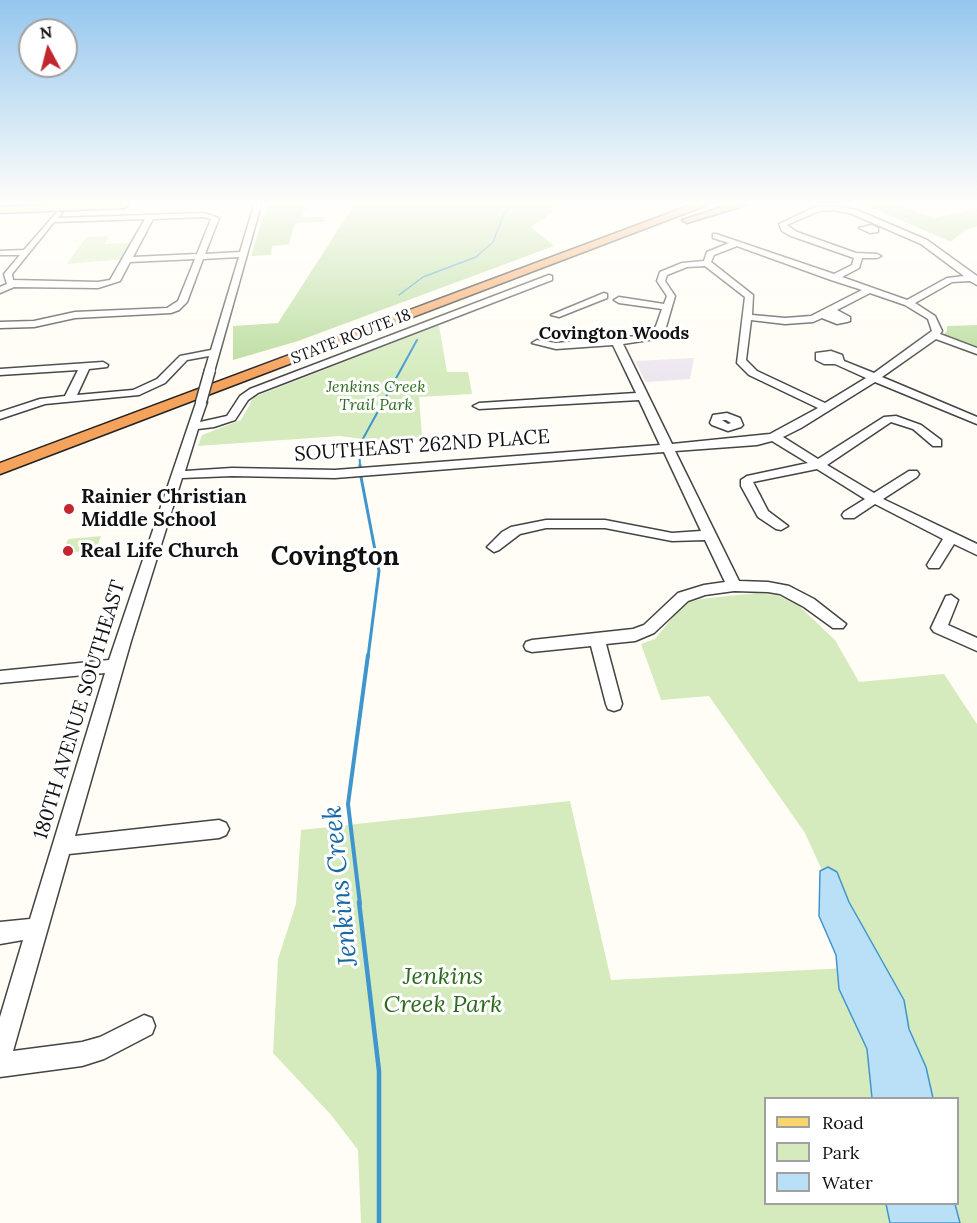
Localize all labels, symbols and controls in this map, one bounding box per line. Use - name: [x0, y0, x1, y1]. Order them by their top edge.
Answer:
- north arrow: [18, 18, 78, 78]
- text: N: [39, 21, 53, 43]
- street label: STATE ROUTE 18: [288, 305, 414, 369]
- district label: Covington Woods: [539, 323, 689, 345]
- park label: Jenkins Creek Trail Park: [326, 377, 426, 415]
- street label: SOUTHEAST 262ND PLACE: [293, 425, 551, 467]
- place label: Rainier Christian Middle School: [81, 485, 247, 532]
- marker: Rainier Christian Middle School: [62, 502, 76, 516]
- place label: Real Life Church: [80, 539, 239, 563]
- district label: Covington: [271, 542, 399, 574]
- marker: Real Life Church: [61, 544, 75, 558]
- street label: 180TH AVENUE SOUTHEAST: [29, 578, 131, 842]
- water label: Jenkins Creek: [317, 804, 365, 968]
- park label: Jenkins Creek Park: [383, 963, 503, 1019]
- legend: [764, 1097, 959, 1205]
- text: Road: [822, 1111, 864, 1134]
- text: Park: [822, 1141, 859, 1164]
- text: Water: [822, 1171, 873, 1194]

